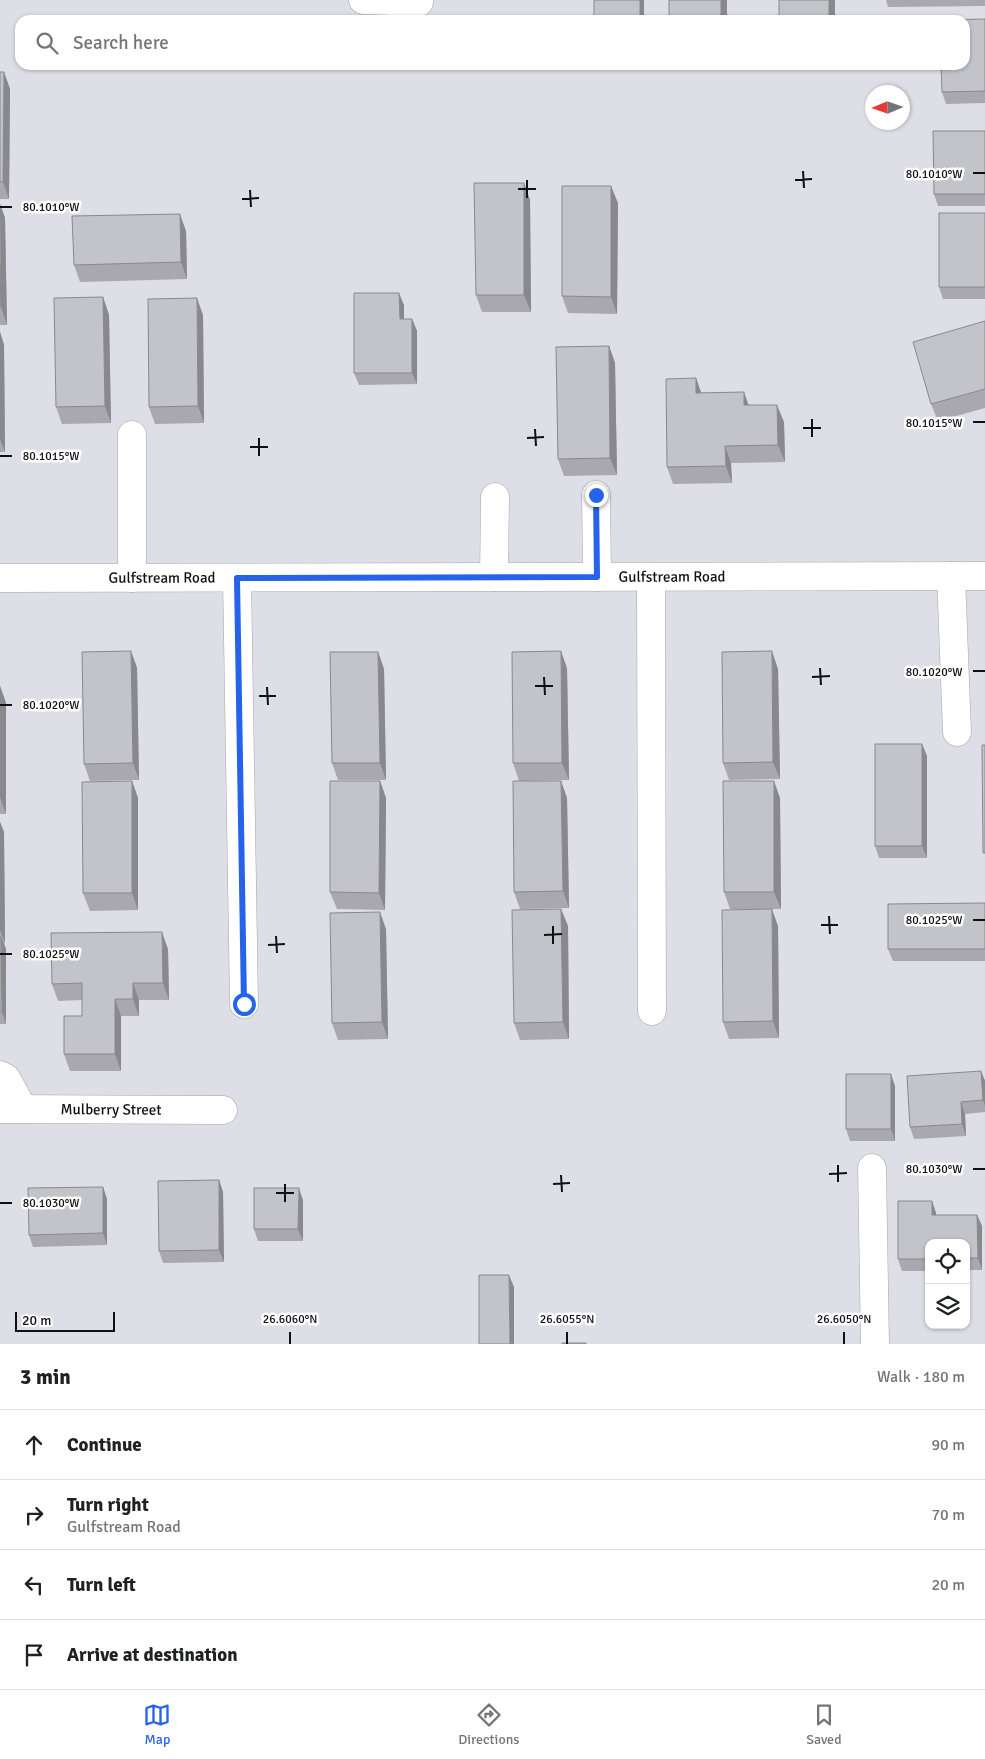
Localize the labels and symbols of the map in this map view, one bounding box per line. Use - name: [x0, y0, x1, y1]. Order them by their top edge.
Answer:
- north arrow: [865, 85, 910, 130]
- text: 80.1010°W: [906, 167, 962, 182]
- text: 80.1010°W: [23, 200, 79, 215]
- text: 80.1015°W: [906, 416, 962, 431]
- text: 80.1015°W: [23, 449, 79, 464]
- route end: [585, 484, 608, 507]
- street label: Gulfstream Road: [619, 568, 725, 586]
- street label: Gulfstream Road: [109, 569, 215, 587]
- text: 80.1020°W: [906, 665, 962, 680]
- text: 80.1020°W: [23, 698, 79, 713]
- text: 80.1025°W: [906, 913, 962, 928]
- text: 80.1025°W: [23, 947, 79, 962]
- route start: [233, 993, 256, 1016]
- street label: Mulberry Street: [60, 1100, 162, 1119]
- text: 80.1030°W: [906, 1162, 962, 1177]
- text: 80.1030°W: [23, 1196, 79, 1211]
- scale bar: [15, 1309, 115, 1332]
- text: 26.6060°N: [263, 1312, 317, 1327]
- text: 26.6055°N: [540, 1312, 594, 1327]
- text: 26.6050°N: [817, 1312, 871, 1327]

